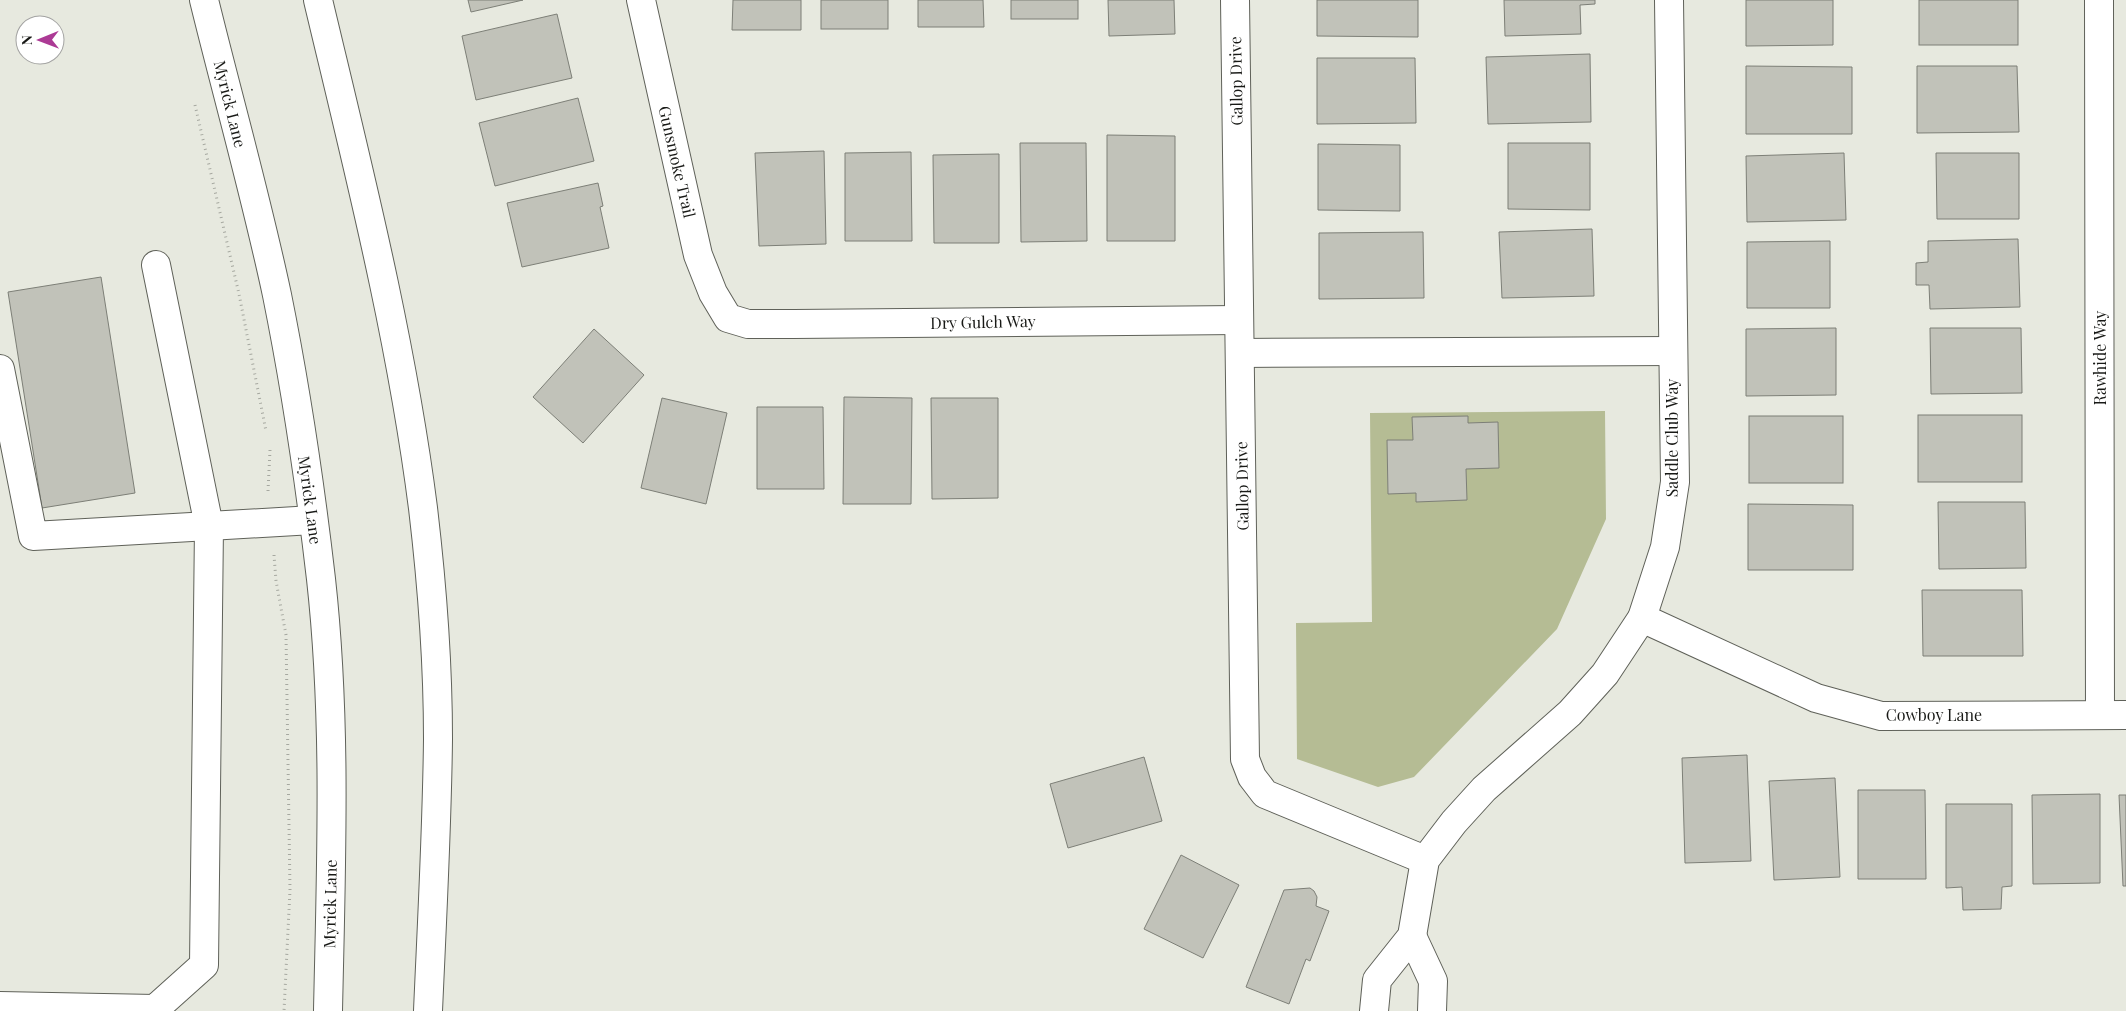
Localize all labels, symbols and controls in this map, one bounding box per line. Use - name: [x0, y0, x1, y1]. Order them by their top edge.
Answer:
- north arrow: [15, 15, 65, 65]
- text: N: [17, 35, 36, 45]
- street label: Gallop Drive: [1224, 36, 1247, 126]
- street label: Myrick Lane: [210, 58, 251, 150]
- street label: Gunsmoke Trail: [654, 104, 701, 220]
- street label: Dry Gulch Way: [930, 310, 1036, 333]
- street label: Rawhide Way: [2089, 311, 2110, 405]
- street label: Saddle Club Way: [1661, 379, 1682, 497]
- street label: Gallop Drive: [1230, 441, 1253, 531]
- street label: Myrick Lane: [294, 454, 327, 545]
- street label: Cowboy Lane: [1886, 704, 1982, 725]
- street label: Myrick Lane: [318, 859, 341, 949]

